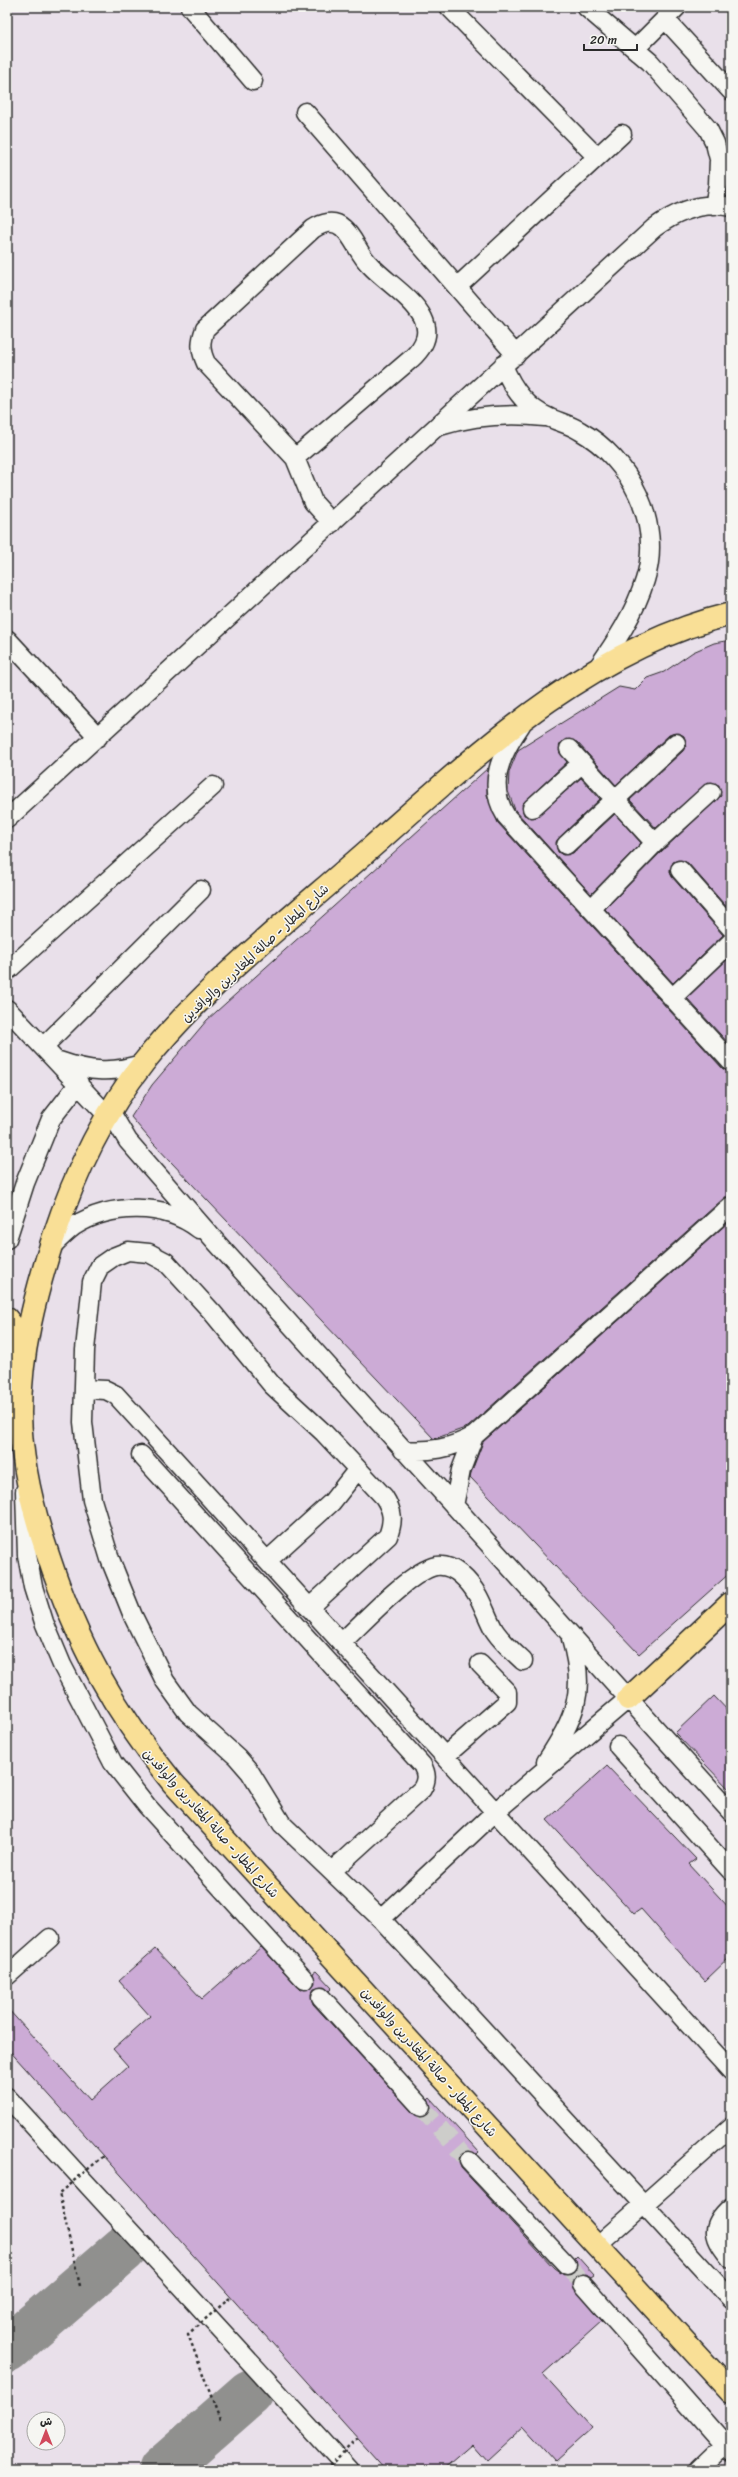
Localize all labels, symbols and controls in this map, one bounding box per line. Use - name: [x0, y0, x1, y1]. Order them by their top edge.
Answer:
- scale bar: [584, 26, 637, 52]
- text: 20 m: [590, 29, 617, 51]
- street label: شارع المطار - صالة المغادرين والوافدين: [176, 878, 334, 1028]
- street label: شارع المطار - صالة المغادرين والوافدين: [137, 1743, 285, 1903]
- street label: شارع المطار - صالة المغادرين والوافدين: [355, 1982, 503, 2142]
- north arrow: [26, 2411, 66, 2451]
- text: ش: [40, 2412, 52, 2431]

